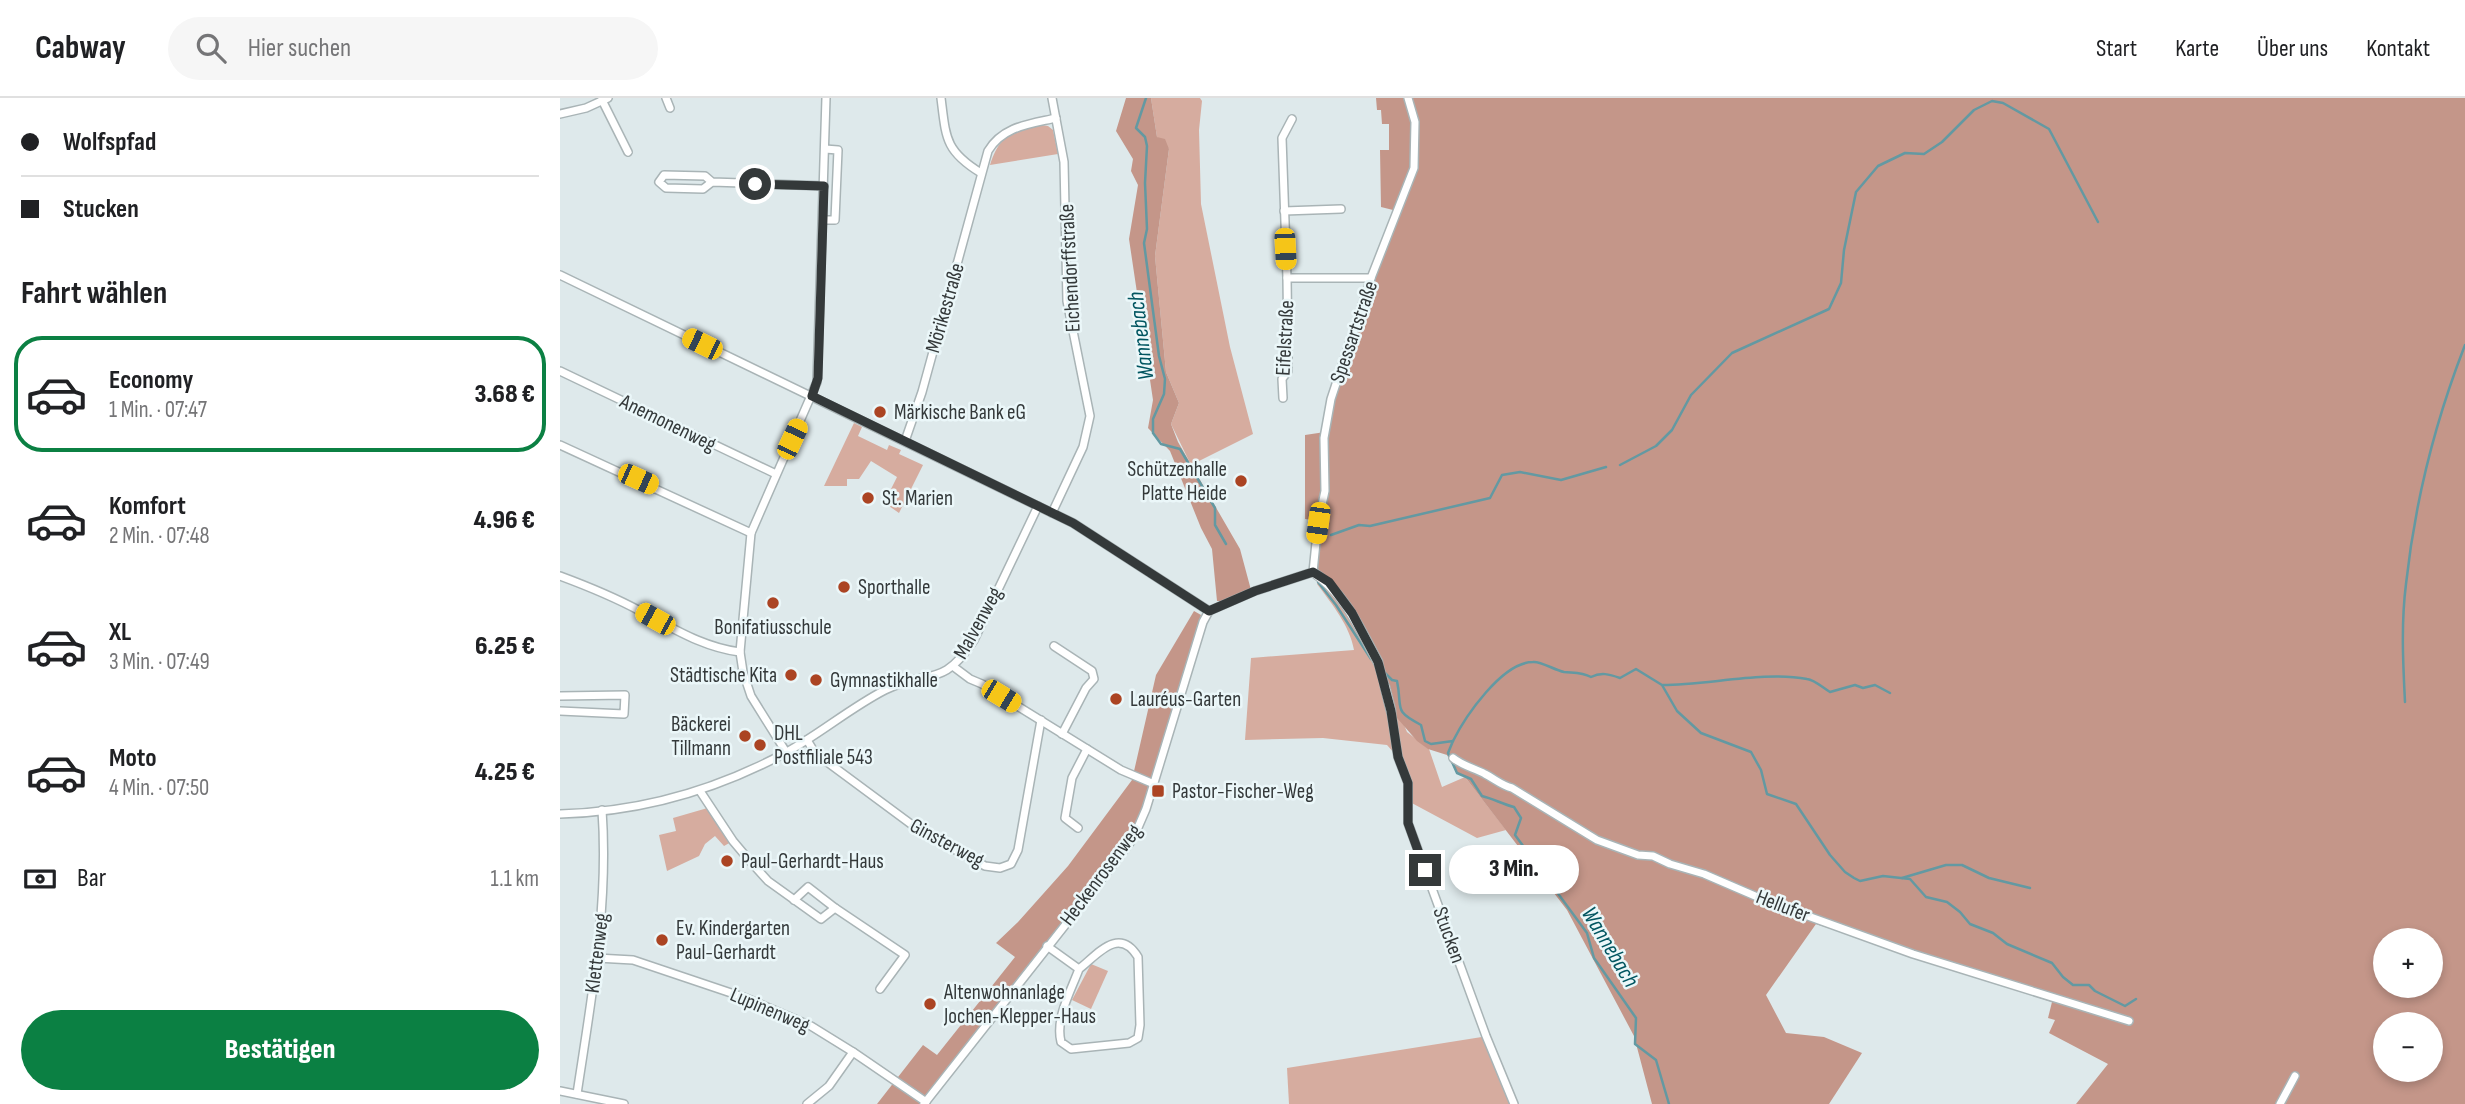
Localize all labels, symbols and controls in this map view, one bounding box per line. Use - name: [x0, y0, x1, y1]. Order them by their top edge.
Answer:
- search box: [168, 17, 658, 80]
- text: Cabway: [35, 28, 126, 68]
- icon: search: [192, 29, 230, 67]
- text: Hier suchen: [248, 33, 351, 64]
- text: Start: [2096, 34, 2137, 63]
- text: Karte: [2175, 34, 2219, 63]
- text: Über uns: [2257, 34, 2328, 63]
- text: Kontakt: [2366, 34, 2430, 63]
- text: Wolfspfad: [63, 127, 156, 158]
- route start: [739, 168, 771, 200]
- text: Stucken: [63, 194, 139, 225]
- street label: Eichendorffstraße: [1054, 203, 1086, 333]
- car: [1274, 227, 1297, 271]
- street label: Mörikestraße: [920, 260, 970, 356]
- text: Fahrt wählen: [21, 274, 167, 313]
- street label: Spessartstraße: [1325, 278, 1383, 386]
- water label: Wannebach: [1122, 290, 1160, 382]
- street label: Eifelstraße: [1271, 300, 1299, 376]
- car: [679, 325, 726, 363]
- icon: car: [25, 363, 88, 426]
- text: Economy: [109, 365, 193, 396]
- text: 3.68 €: [474, 379, 535, 410]
- street label: Anemonenweg: [615, 389, 720, 457]
- text: 1 Min. · 07:47: [109, 396, 207, 424]
- place label: Märkische Bank eG: [894, 400, 1026, 425]
- marker: Märkische Bank eG: [872, 404, 888, 420]
- car: [774, 416, 811, 462]
- place label: Schützenhalle Platte Heide: [1127, 457, 1227, 506]
- car: [615, 461, 662, 497]
- marker: Schützenhalle Platte Heide: [1233, 473, 1249, 489]
- place label: St. Marien: [882, 486, 953, 511]
- icon: car: [25, 489, 88, 552]
- marker: St. Marien: [860, 490, 876, 506]
- text: Komfort: [109, 491, 186, 522]
- car: [1305, 501, 1332, 545]
- text: 4.96 €: [473, 505, 535, 536]
- text: 2 Min. · 07:48: [109, 522, 210, 550]
- place label: Sporthalle: [858, 575, 930, 600]
- marker: Sporthalle: [836, 579, 852, 595]
- street label: Malvenweg: [948, 583, 1008, 663]
- marker: Bonifatiusschule: [765, 595, 781, 611]
- car: [632, 600, 679, 638]
- icon: car: [25, 615, 88, 678]
- place label: Bonifatiusschule: [714, 615, 832, 640]
- text: XL: [109, 617, 131, 648]
- text: 6.25 €: [475, 631, 535, 662]
- text: 3 Min. · 07:49: [109, 648, 210, 676]
- place label: Städtische Kita: [670, 663, 777, 688]
- marker: Städtische Kita: [783, 667, 799, 683]
- place label: Gymnastikhalle: [830, 668, 938, 693]
- marker: Gymnastikhalle: [808, 672, 824, 688]
- car: [978, 676, 1025, 716]
- place label: Lauréus-Garten: [1130, 687, 1241, 712]
- marker: Lauréus-Garten: [1108, 691, 1124, 707]
- place label: Bäckerei Tillmann: [671, 712, 731, 761]
- place label: DHL Postfiliale 543: [774, 721, 873, 770]
- marker: Bäckerei Tillmann: [737, 728, 753, 744]
- marker: DHL Postfiliale 543: [752, 737, 768, 753]
- icon: car: [25, 741, 88, 804]
- text: Moto: [109, 743, 157, 774]
- text: 4.25 €: [475, 757, 535, 788]
- text: 4 Min. · 07:50: [109, 774, 209, 802]
- place label: Pastor-Fischer-Weg: [1172, 779, 1314, 804]
- marker: Pastor-Fischer-Weg: [1150, 783, 1166, 799]
- street label: Ginsterweg: [906, 813, 988, 873]
- street label: Heckenrosenweg: [1055, 819, 1147, 931]
- callout: 3 Min.: [1450, 846, 1579, 894]
- place label: Paul-Gerhardt-Haus: [741, 849, 884, 874]
- marker: Paul-Gerhardt-Haus: [719, 853, 735, 869]
- route end: [1409, 854, 1441, 886]
- text: 3 Min.: [1489, 855, 1539, 883]
- icon: cash: [21, 860, 59, 898]
- text: Bar: [77, 863, 106, 894]
- text: 1.1 km: [490, 865, 539, 893]
- street label: Hellufer: [1752, 884, 1814, 928]
- water label: Wannebach: [1575, 902, 1645, 993]
- street label: Stucken: [1427, 904, 1471, 966]
- street label: Klettenweg: [580, 912, 614, 994]
- place label: Ev. Kindergarten Paul-Gerhardt: [676, 916, 790, 965]
- map controls: [2373, 928, 2443, 1082]
- button: +: [2373, 928, 2443, 998]
- marker: Ev. Kindergarten Paul-Gerhardt: [654, 932, 670, 948]
- place label: Altenwohnanlage Jochen-Klepper-Haus: [943, 980, 1096, 1029]
- street label: Lupinenweg: [726, 982, 814, 1038]
- marker: Altenwohnanlage Jochen-Klepper-Haus: [922, 996, 938, 1012]
- button: Bestätigen: [21, 1010, 539, 1090]
- button: −: [2373, 1012, 2443, 1082]

